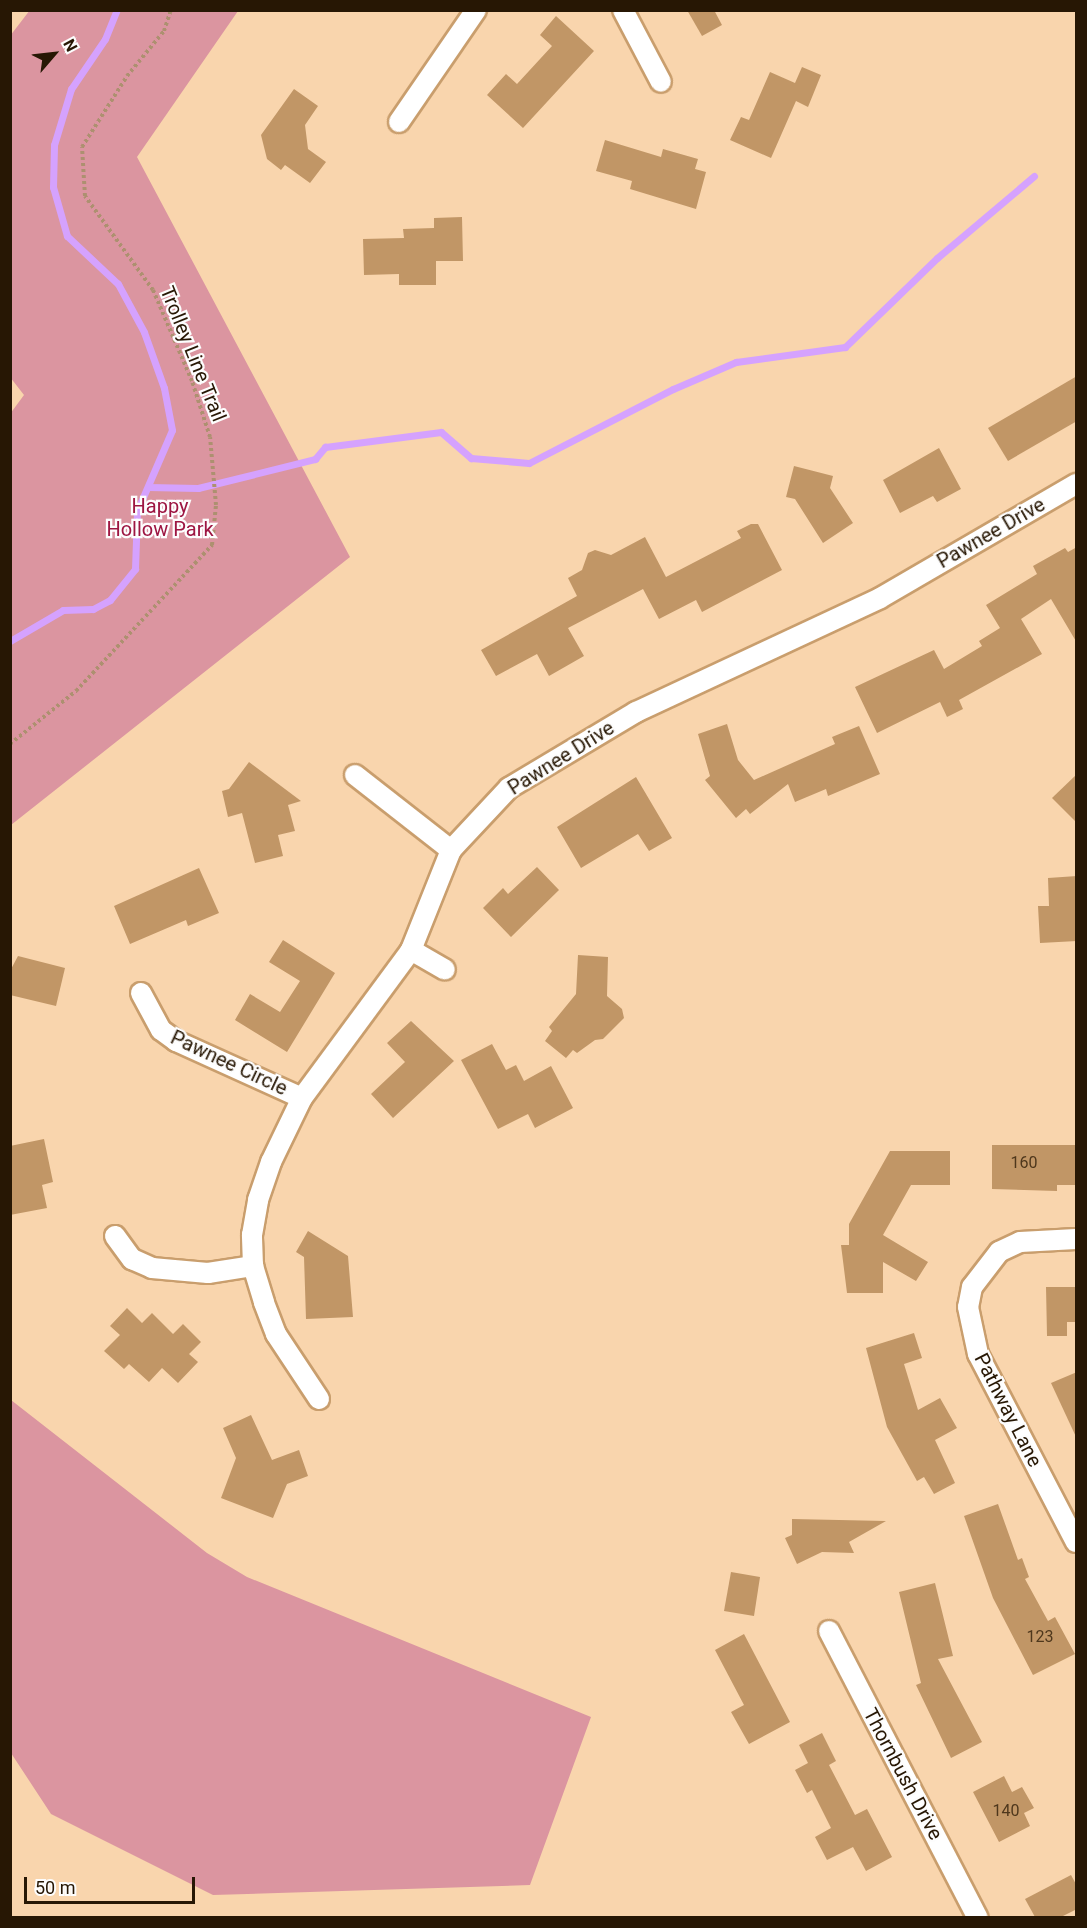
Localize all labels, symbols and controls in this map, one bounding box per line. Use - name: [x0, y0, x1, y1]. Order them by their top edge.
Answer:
- north arrow: [24, 24, 84, 84]
- text: N: [59, 36, 81, 55]
- street label: Trolley Line Trail: [155, 283, 231, 425]
- street label: Pawnee Drive: [933, 492, 1049, 574]
- park label: Happy Hollow Park: [106, 494, 214, 541]
- street label: Pawnee Drive: [504, 716, 618, 800]
- street label: Pawnee Circle: [167, 1025, 291, 1101]
- house number: 160: [1011, 1153, 1037, 1173]
- street label: Pathway Lane: [969, 1349, 1047, 1471]
- house number: 123: [1027, 1627, 1053, 1647]
- street label: Thornbush Drive: [858, 1704, 948, 1844]
- house number: 140: [993, 1801, 1019, 1821]
- scale bar: [27, 1865, 198, 1903]
- text: 50 m: [35, 1877, 75, 1898]

